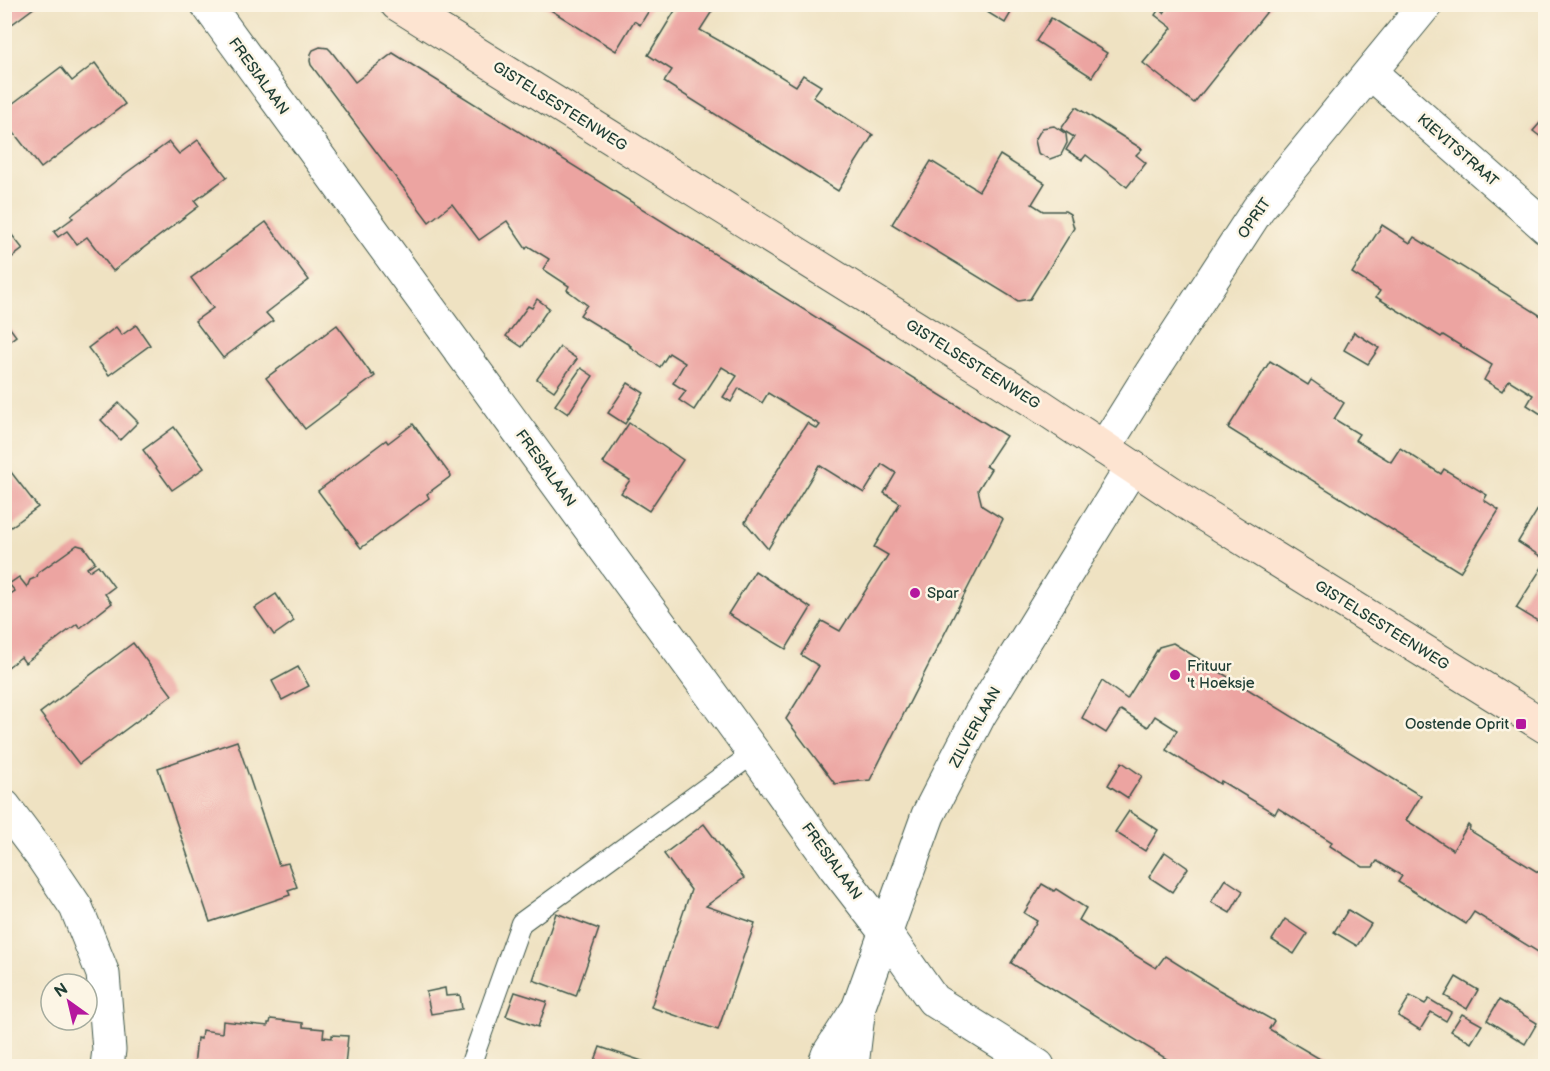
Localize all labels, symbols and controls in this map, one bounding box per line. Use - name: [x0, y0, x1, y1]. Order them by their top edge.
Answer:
- street label: FRESIALAAN: [224, 34, 293, 119]
- street label: GISTELSESTEENWEG: [489, 57, 630, 155]
- street label: KIEVITSTRAAT: [1413, 110, 1502, 191]
- street label: OPRIT: [1234, 194, 1275, 242]
- street label: GISTELSESTEENWEG: [902, 315, 1043, 413]
- street label: FRESIALAAN: [511, 426, 580, 511]
- street label: GISTELSESTEENWEG: [1311, 576, 1452, 674]
- place label: Spar: [927, 584, 959, 603]
- marker: Spar: [908, 586, 922, 600]
- place label: Frituur 't Hoeksje: [1187, 657, 1255, 693]
- marker: Frituur 't Hoeksje: [1168, 668, 1182, 682]
- street label: ZILVERLAAN: [945, 684, 1005, 772]
- place label: Oostende Oprit: [1405, 715, 1509, 734]
- marker: Oostende Oprit: [1514, 717, 1528, 731]
- street label: FRESIALAAN: [797, 819, 866, 904]
- north arrow: [39, 972, 99, 1032]
- text: N: [51, 980, 72, 1002]

